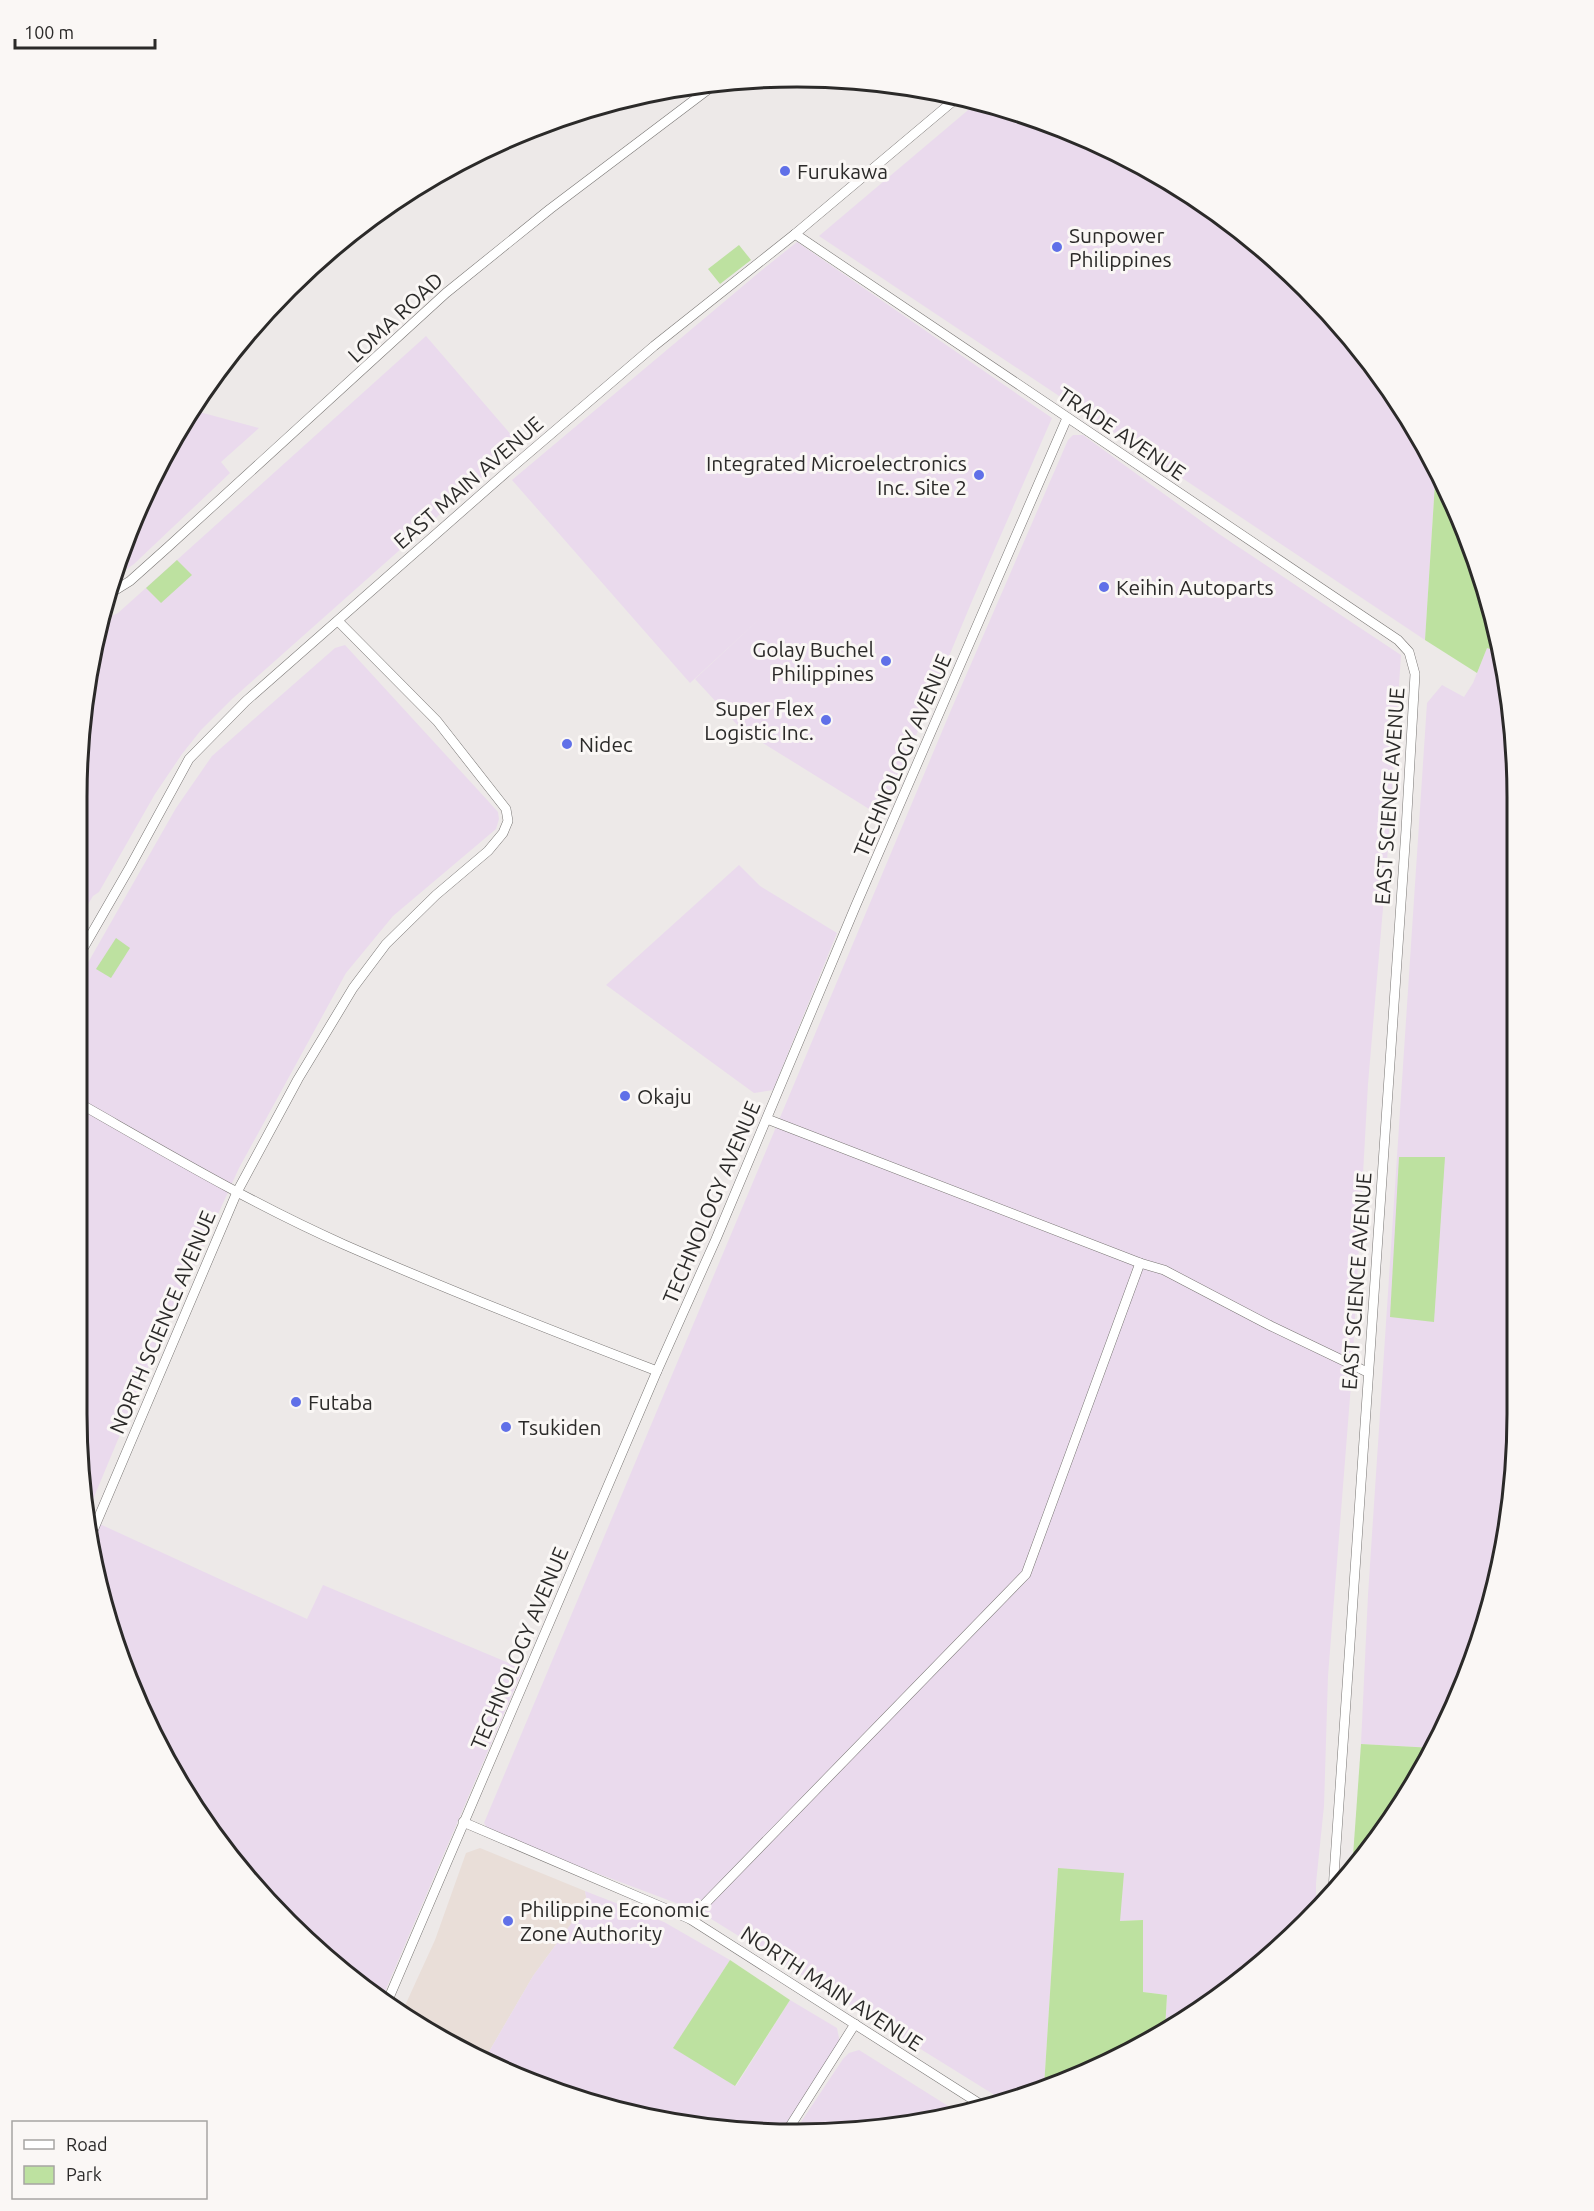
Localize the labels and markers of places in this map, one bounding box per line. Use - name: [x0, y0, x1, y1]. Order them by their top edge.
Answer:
- place label: Furukawa: [797, 159, 888, 183]
- marker: Furukawa: [778, 164, 792, 178]
- place label: Sunpower Philippines: [1069, 223, 1172, 271]
- marker: Sunpower Philippines: [1050, 240, 1064, 254]
- place label: Integrated Microelectronics Inc. Site 2: [706, 451, 967, 499]
- marker: Integrated Microelectronics Inc. Site 2: [972, 468, 986, 482]
- place label: Keihin Autoparts: [1116, 575, 1274, 599]
- marker: Keihin Autoparts: [1097, 580, 1111, 594]
- place label: Golay Buchel Philippines: [752, 637, 874, 685]
- marker: Golay Buchel Philippines: [879, 654, 893, 668]
- place label: Super Flex Logistic Inc.: [704, 696, 814, 744]
- marker: Super Flex Logistic Inc.: [819, 713, 833, 727]
- place label: Nidec: [579, 732, 633, 756]
- marker: Nidec: [560, 737, 574, 751]
- place label: Okaju: [637, 1084, 692, 1108]
- marker: Okaju: [618, 1089, 632, 1103]
- place label: Futaba: [308, 1390, 373, 1414]
- marker: Futaba: [289, 1395, 303, 1409]
- place label: Tsukiden: [518, 1415, 602, 1439]
- marker: Tsukiden: [499, 1420, 513, 1434]
- place label: Philippine Economic Zone Authority: [520, 1897, 710, 1945]
- marker: Philippine Economic Zone Authority: [501, 1914, 515, 1928]

